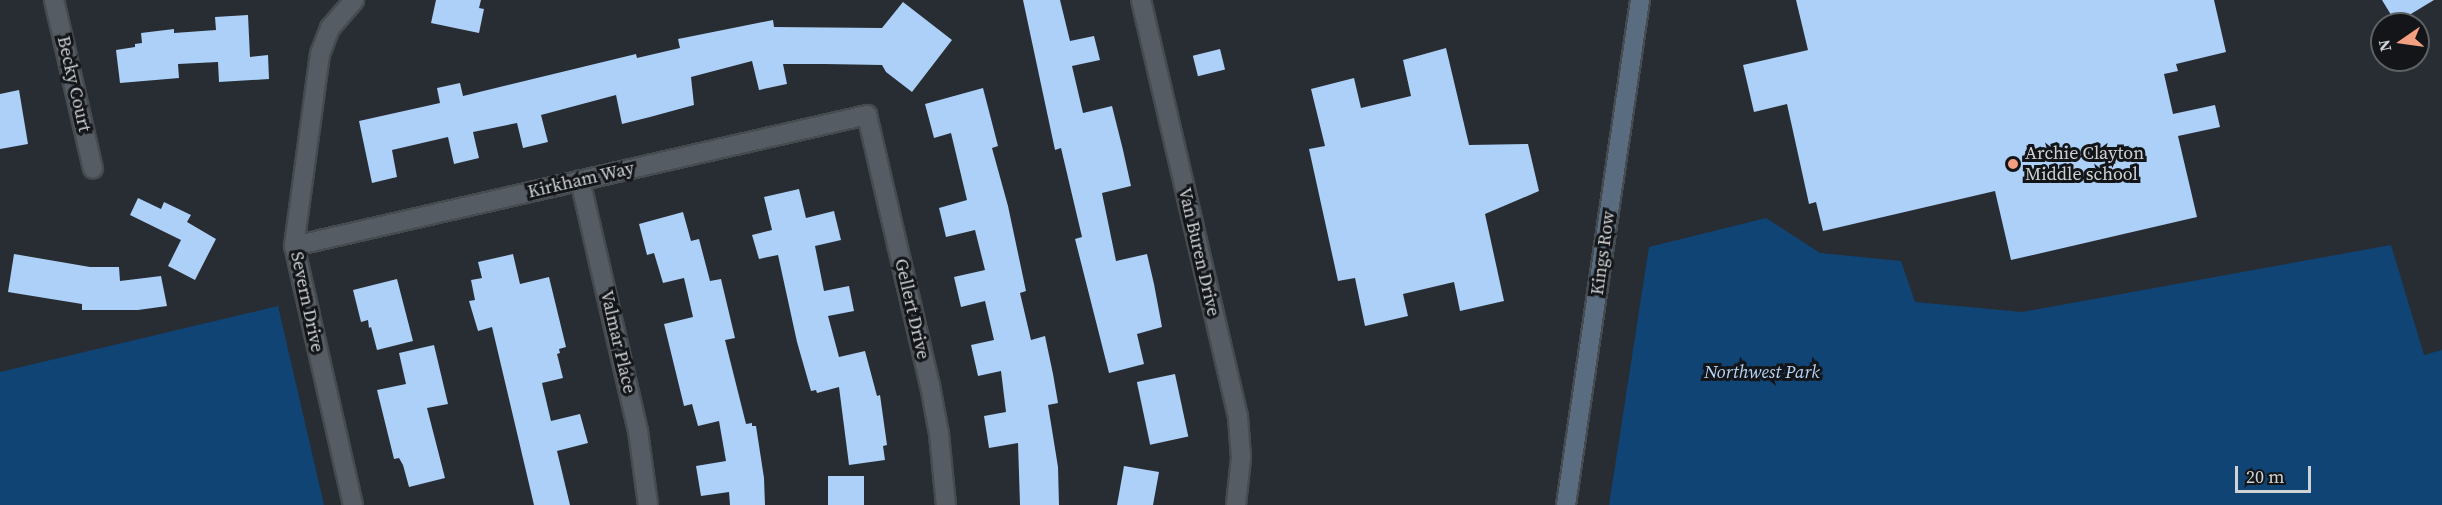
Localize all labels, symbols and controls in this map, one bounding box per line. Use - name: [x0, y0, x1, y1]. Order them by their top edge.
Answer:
- north arrow: [2370, 12, 2430, 72]
- street label: Becky Court: [52, 34, 96, 134]
- text: N: [2372, 37, 2396, 54]
- place label: Archie Clayton Middle school: [2025, 143, 2144, 186]
- street label: Kirkham Way: [525, 157, 637, 203]
- marker: Archie Clayton Middle school: [2006, 157, 2020, 171]
- street label: Van Buren Drive: [1174, 186, 1224, 318]
- street label: Kings Row: [1586, 210, 1620, 296]
- street label: Severn Drive: [286, 250, 328, 354]
- street label: Gellert Drive: [890, 257, 934, 361]
- street label: Valmar Place: [596, 288, 640, 396]
- park label: Northwest Park: [1704, 361, 1820, 383]
- scale bar: [2238, 454, 2314, 492]
- text: 20 m: [2246, 464, 2284, 489]

